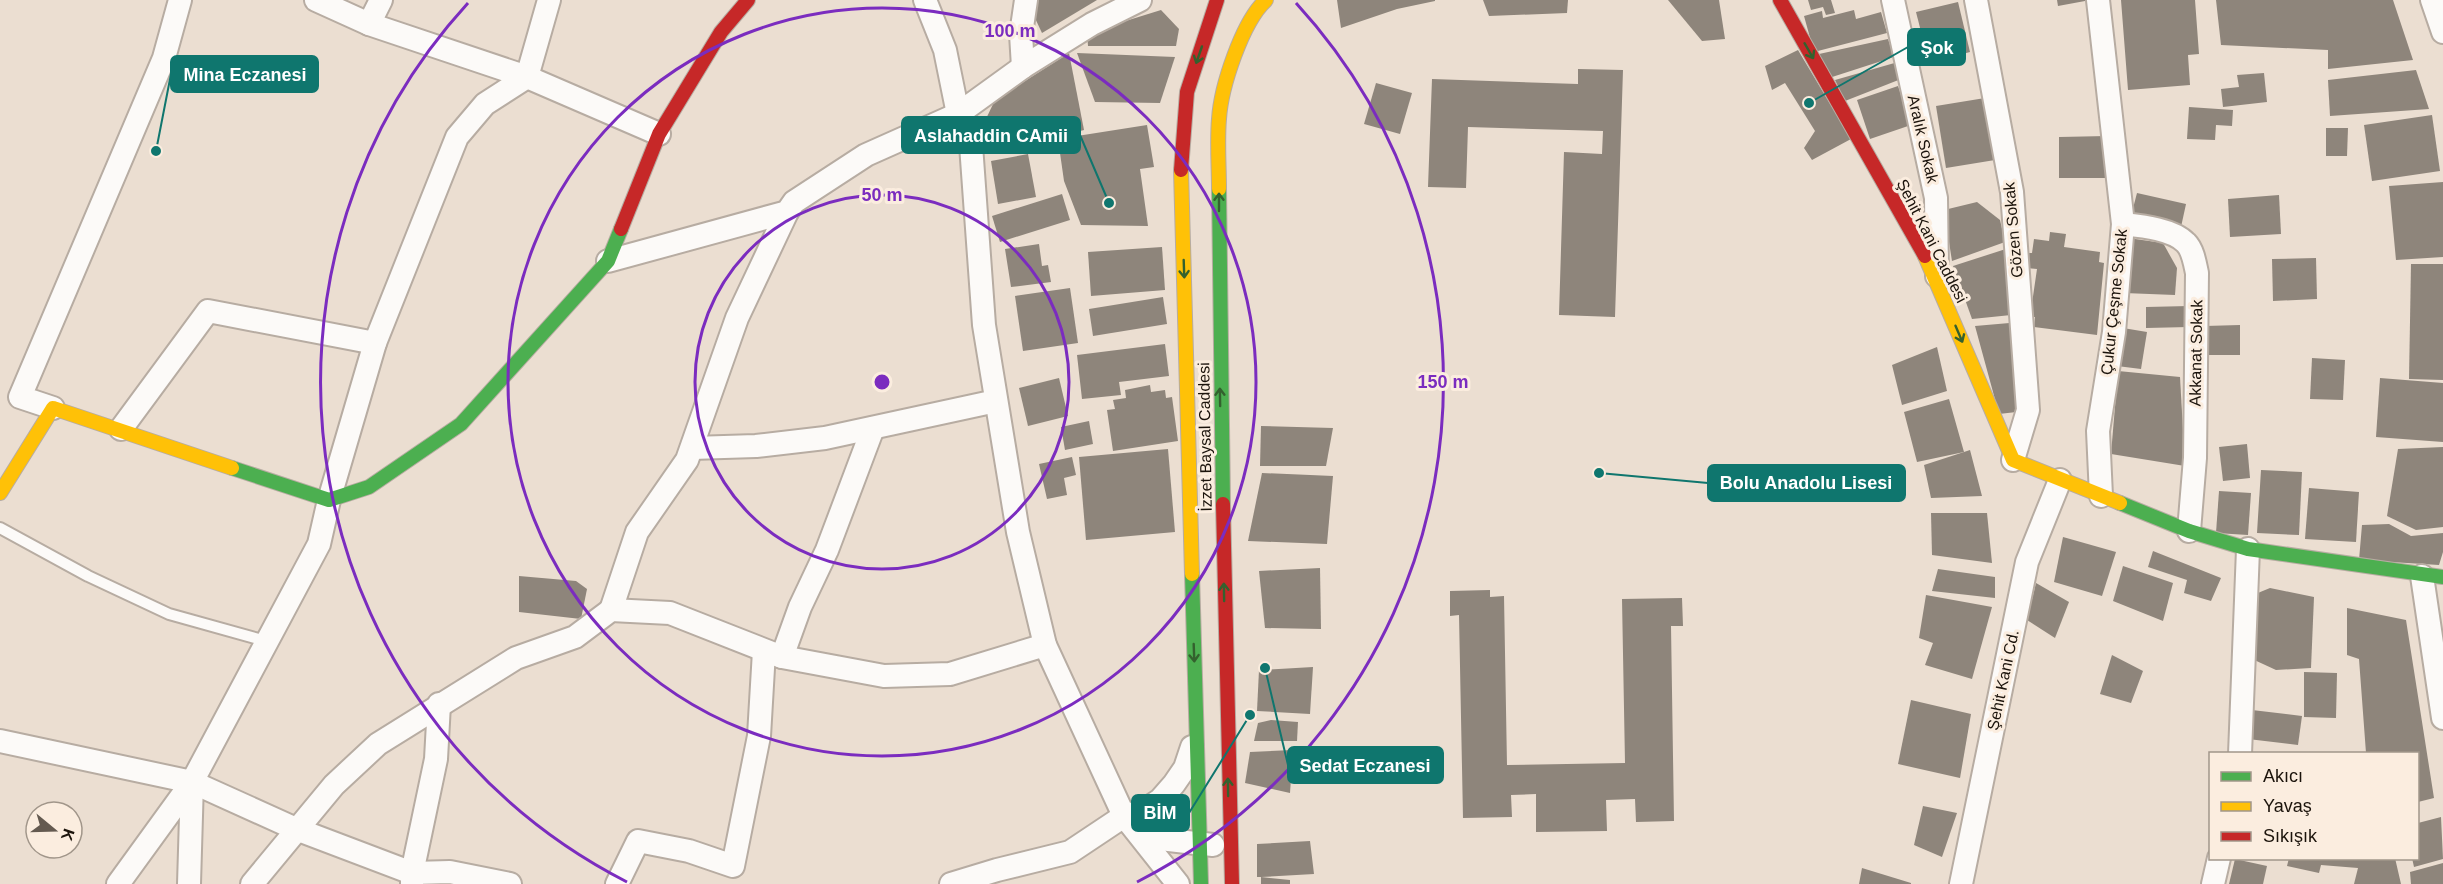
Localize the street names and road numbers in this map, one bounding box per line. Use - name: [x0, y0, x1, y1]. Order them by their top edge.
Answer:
- street label: Aralık Sokak: [1905, 93, 1942, 186]
- street label: Şehit Kani Caddesi: [1894, 177, 1970, 305]
- street label: Gözen Sokak: [2000, 180, 2026, 279]
- street label: Çukur Çeşme Sokak: [2098, 227, 2130, 376]
- street label: Akkanat Sokak: [2187, 299, 2205, 407]
- street label: İzzet Baysal Caddesi: [1194, 362, 1215, 512]
- street label: Şehit Kani Cd.: [1984, 628, 2022, 732]

